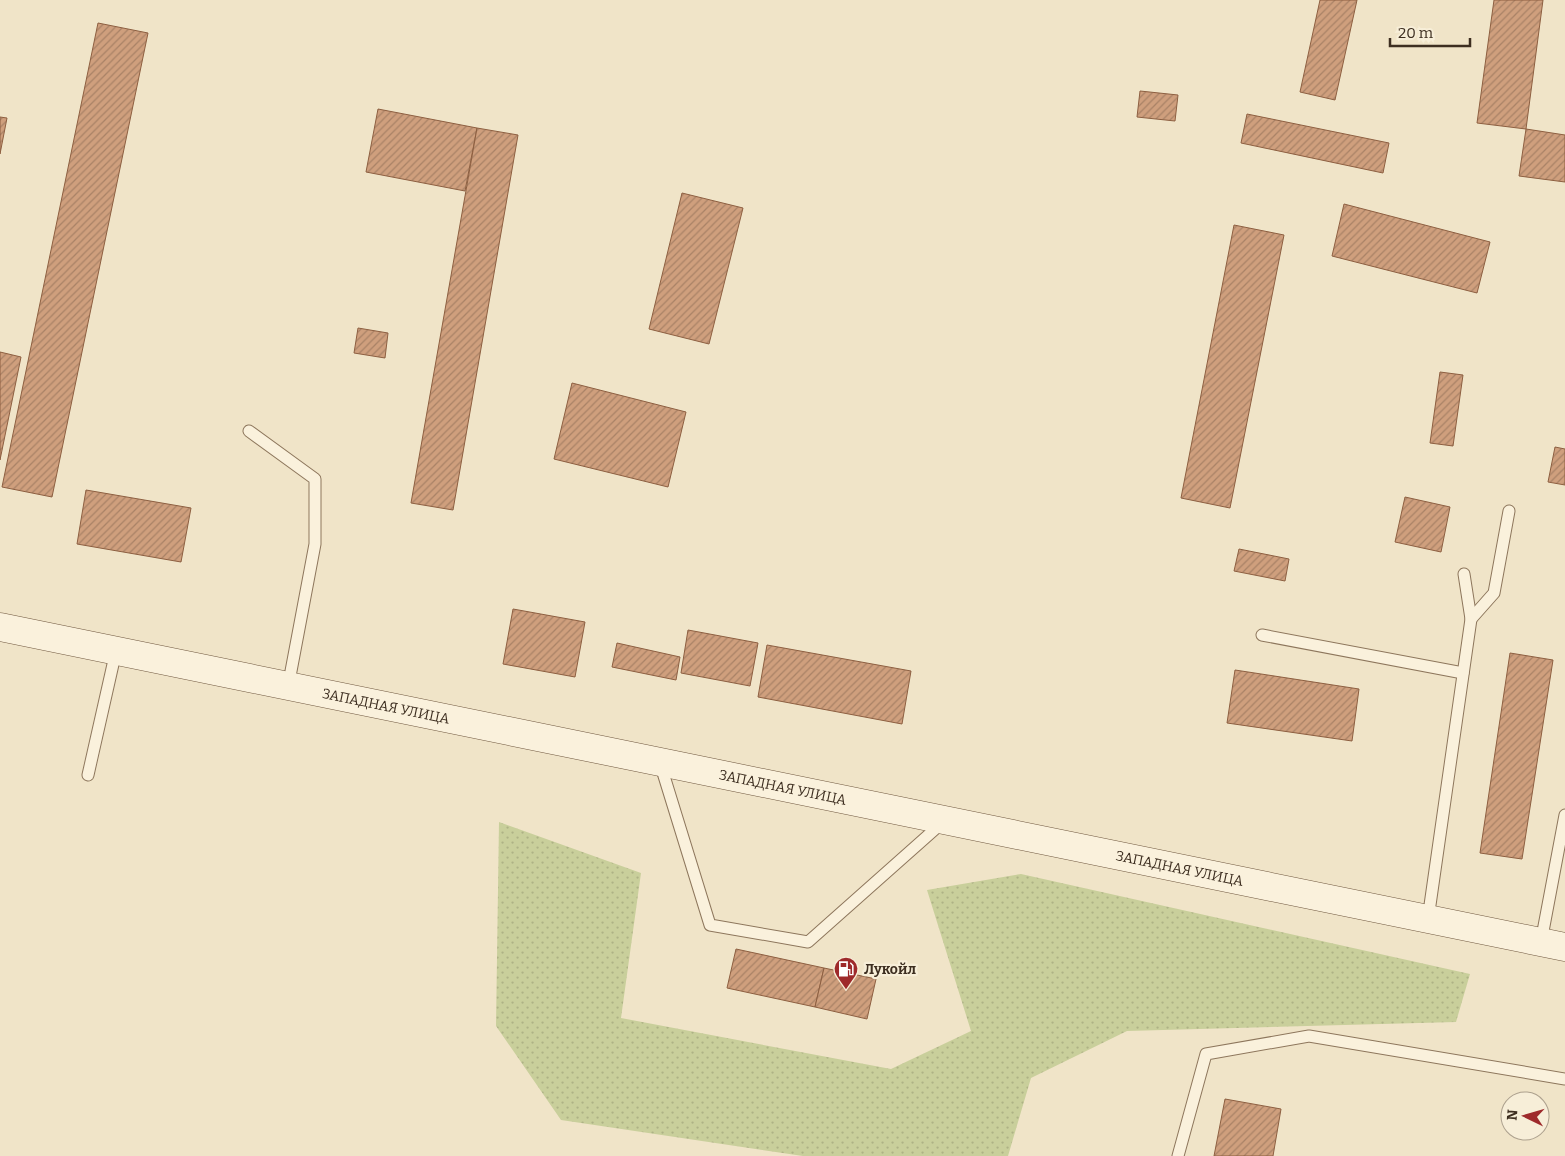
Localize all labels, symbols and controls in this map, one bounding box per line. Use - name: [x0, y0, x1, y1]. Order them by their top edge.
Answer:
- scale bar: [1390, 15, 1470, 47]
- text: 20 m: [1398, 24, 1434, 42]
- street label: ЗАПАДНАЯ УЛИЦА: [321, 685, 451, 728]
- street label: ЗАПАДНАЯ УЛИЦА: [717, 766, 848, 809]
- street label: ЗАПАДНАЯ УЛИЦА: [1114, 847, 1245, 890]
- fuel station icon: Лукойл: [833, 956, 859, 990]
- place label: Лукойл: [864, 961, 916, 978]
- north arrow: [1500, 1091, 1550, 1141]
- text: N: [1504, 1109, 1522, 1121]

